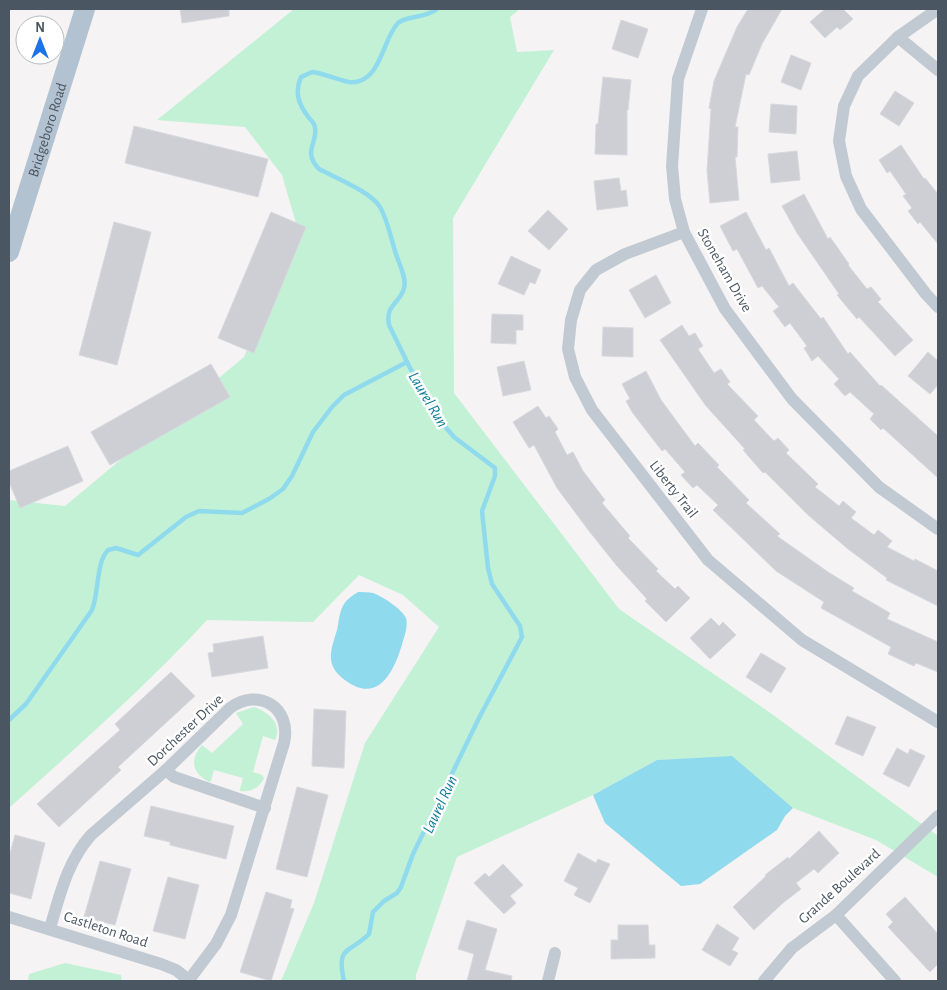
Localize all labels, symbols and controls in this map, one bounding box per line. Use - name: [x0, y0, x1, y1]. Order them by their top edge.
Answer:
- north arrow: [15, 15, 65, 65]
- text: N: [35, 21, 45, 35]
- street label: Bridgeboro Road: [26, 81, 70, 179]
- street label: Stoneham Drive: [695, 226, 755, 315]
- water label: Laurel Run: [405, 369, 451, 430]
- street label: Liberty Trail: [647, 458, 701, 521]
- street label: Dorchester Drive: [144, 691, 226, 769]
- water label: Laurel Run: [420, 773, 460, 836]
- street label: Grande Boulevard: [796, 846, 883, 927]
- street label: Castleton Road: [62, 909, 150, 950]

